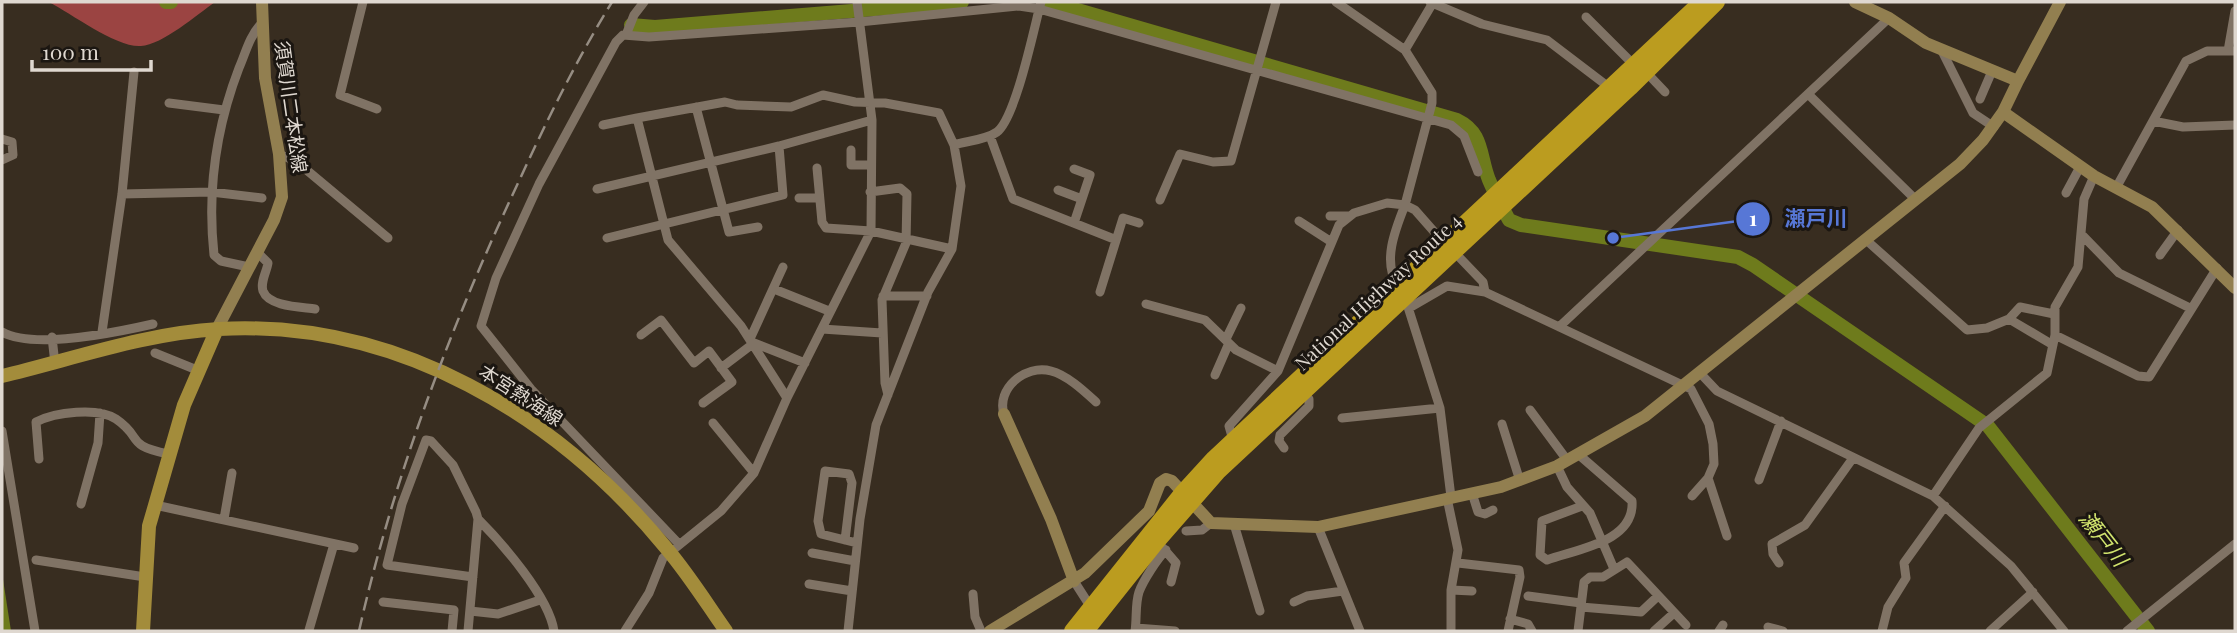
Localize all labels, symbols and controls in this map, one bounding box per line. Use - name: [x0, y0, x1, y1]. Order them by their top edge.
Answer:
- scale bar: [32, 28, 150, 72]
- text: 100 m: [42, 37, 99, 65]
- street label: 須賀川二本松線: [270, 39, 314, 175]
- callout: 瀬戸川: [1735, 198, 1861, 240]
- text: 1: [1749, 203, 1757, 231]
- text: 瀬戸川: [1785, 203, 1848, 231]
- street label: National Highway Route 4: [1289, 207, 1466, 375]
- street label: 本宮熱海線: [475, 357, 568, 431]
- water label: 瀬戸川: [2074, 504, 2136, 573]

